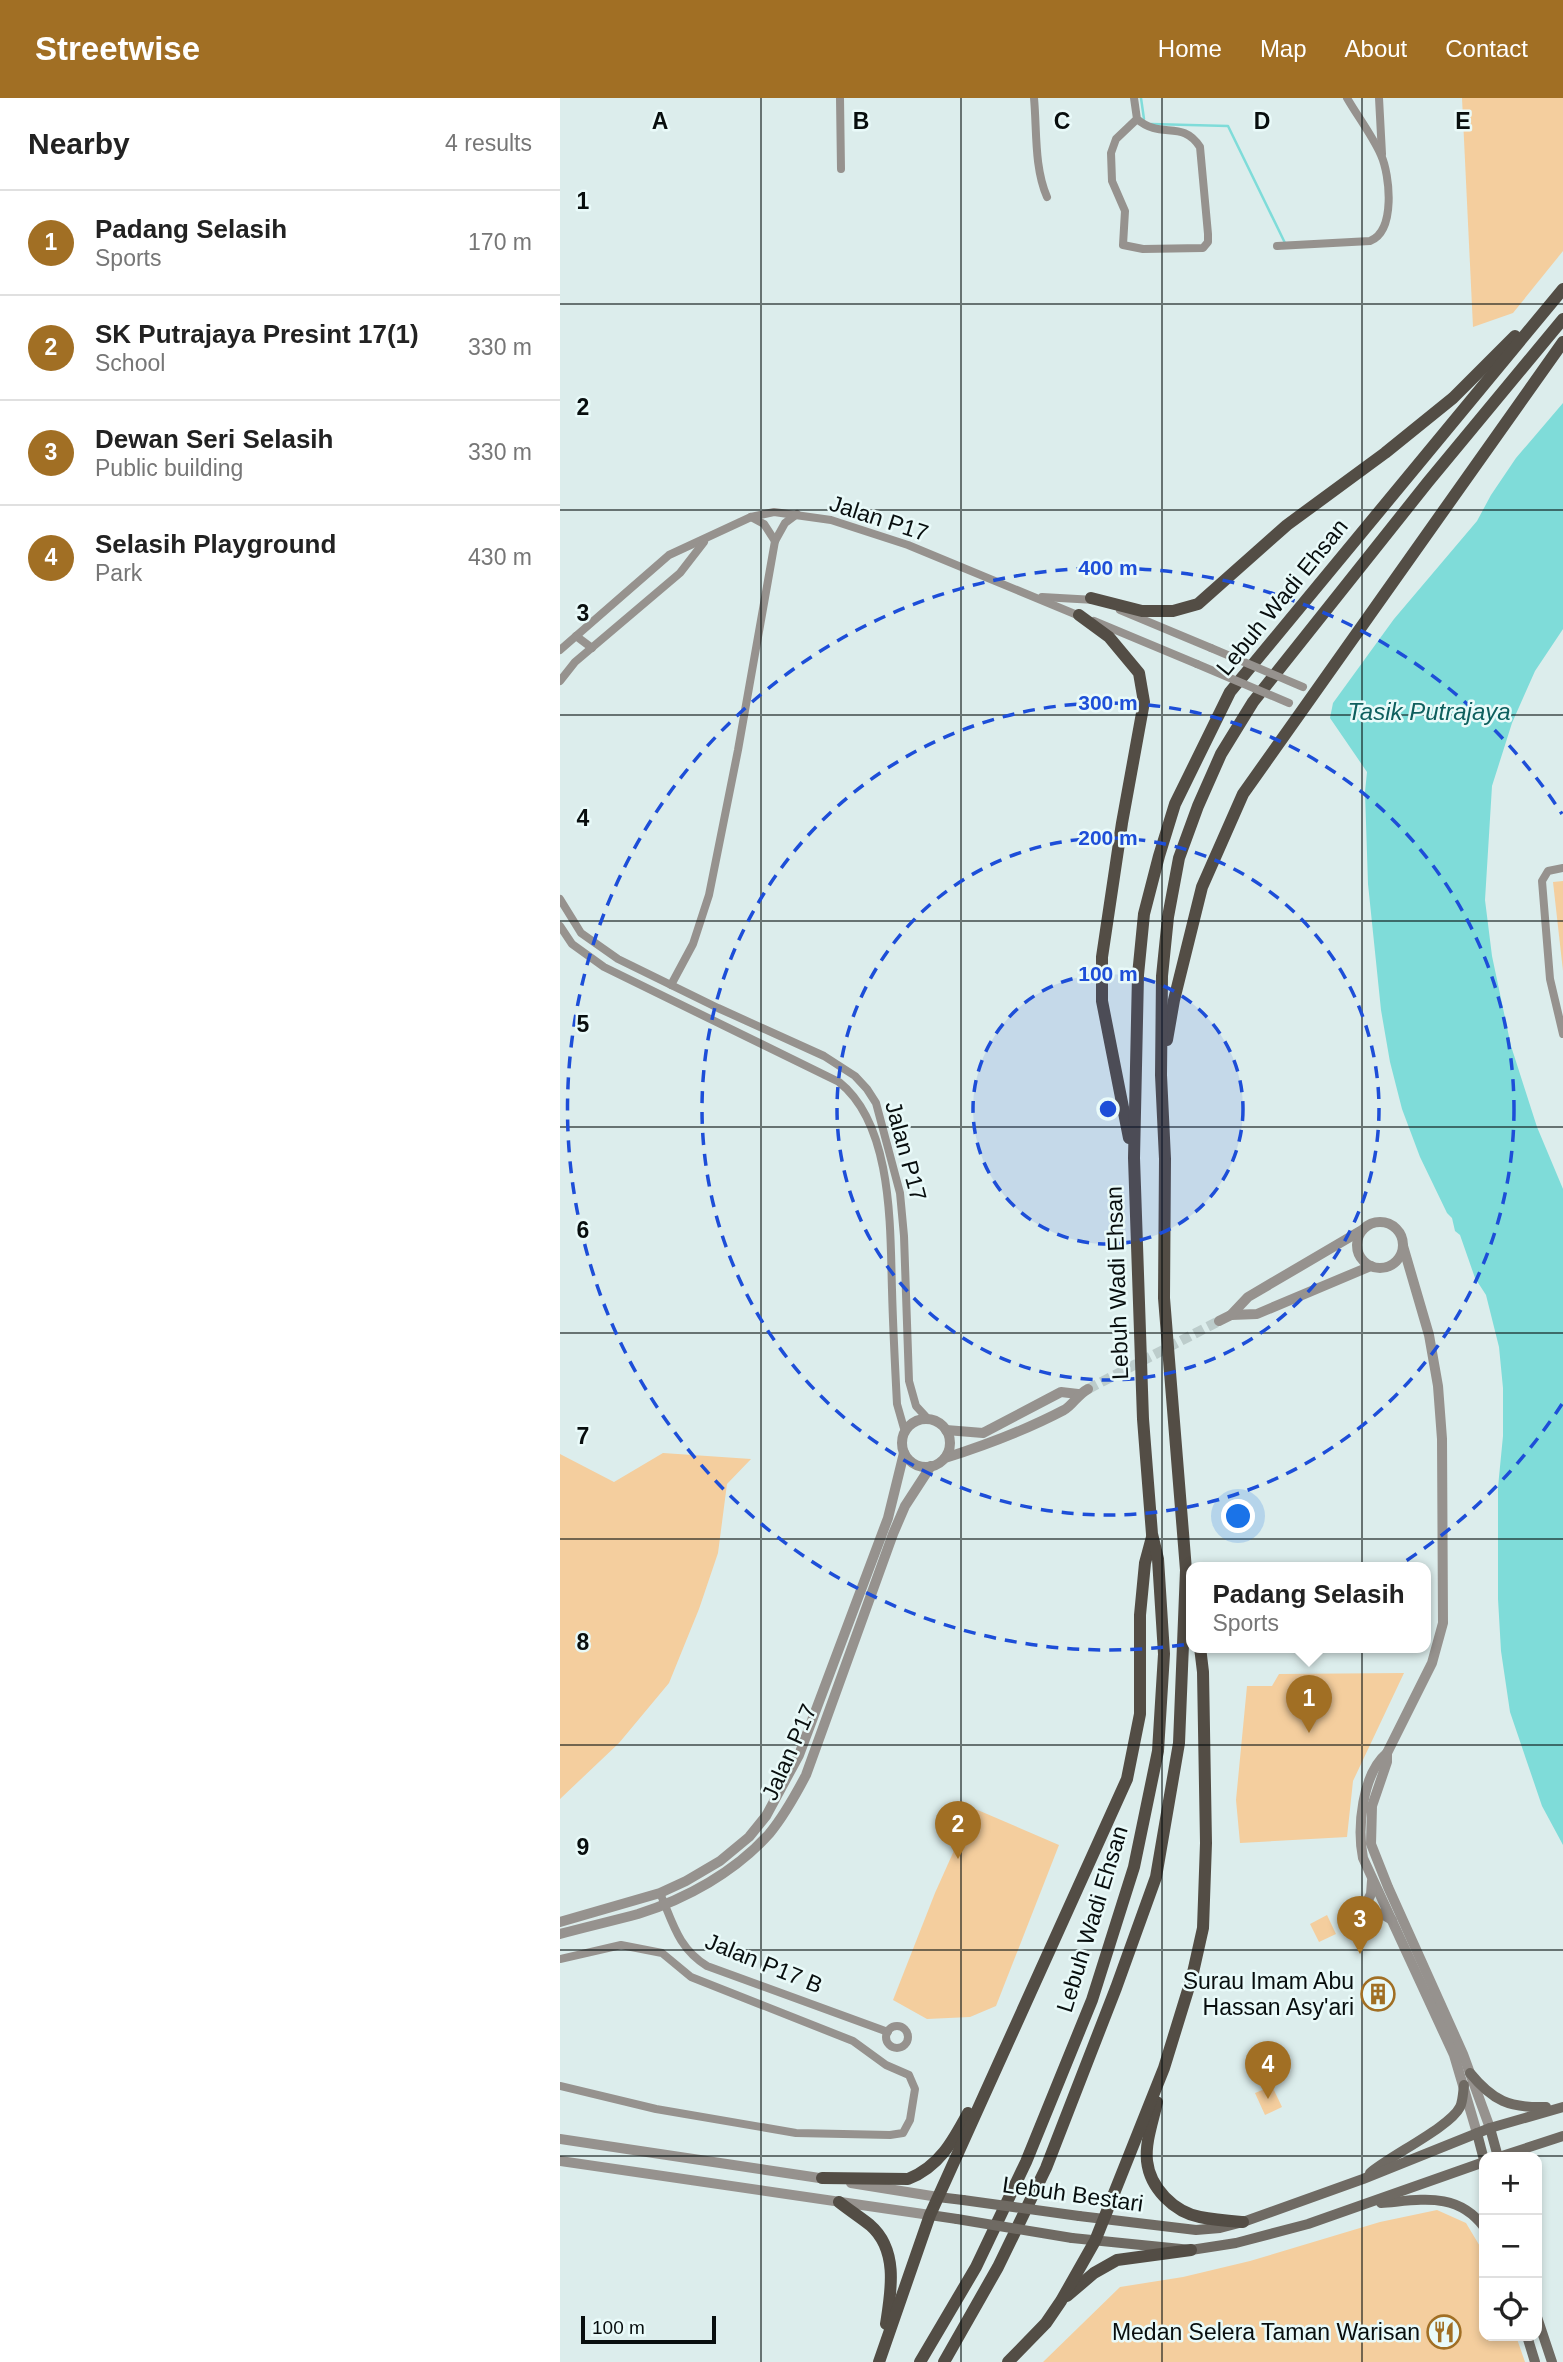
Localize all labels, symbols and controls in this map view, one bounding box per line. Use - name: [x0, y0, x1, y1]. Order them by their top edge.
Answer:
- text: Streetwise: [35, 30, 200, 67]
- text: Home: [1158, 35, 1222, 62]
- text: Map: [1260, 35, 1307, 62]
- text: About: [1345, 35, 1407, 62]
- text: Contact: [1445, 35, 1528, 62]
- text: A: [652, 108, 668, 134]
- text: B: [853, 108, 869, 134]
- text: C: [1054, 108, 1070, 134]
- text: D: [1254, 108, 1270, 134]
- text: E: [1455, 108, 1471, 134]
- text: Nearby: [28, 127, 130, 160]
- text: 4 results: [445, 130, 532, 156]
- text: 1: [577, 188, 590, 214]
- text: Padang Selasih: [95, 214, 287, 244]
- text: 1: [45, 229, 57, 255]
- text: 170 m: [468, 229, 532, 255]
- text: Sports: [95, 245, 161, 271]
- text: SK Putrajaya Presint 17(1): [95, 319, 419, 349]
- text: 2: [45, 334, 57, 360]
- text: 330 m: [468, 334, 532, 360]
- text: School: [95, 350, 165, 376]
- text: 2: [577, 394, 589, 420]
- text: Dewan Seri Selasih: [95, 424, 333, 454]
- text: 3: [45, 439, 57, 465]
- text: 330 m: [468, 439, 532, 465]
- text: Public building: [95, 455, 243, 481]
- street label: Jalan P17: [826, 490, 932, 546]
- street label: Lebuh Wadi Ehsan: [1211, 514, 1353, 680]
- text: Selasih Playground: [95, 529, 336, 559]
- text: 4: [45, 544, 57, 570]
- text: 430 m: [468, 544, 532, 570]
- text: 400 m: [1078, 556, 1138, 579]
- text: Park: [95, 560, 142, 586]
- text: 3: [577, 600, 589, 626]
- text: 300 m: [1078, 691, 1138, 714]
- water label: Tasik Putrajaya: [1347, 698, 1511, 725]
- text: 4: [577, 805, 590, 831]
- text: 200 m: [1078, 826, 1138, 849]
- text: 100 m: [1078, 962, 1138, 985]
- text: 5: [577, 1011, 590, 1037]
- centre of rings: [1096, 1097, 1120, 1121]
- street label: Jalan P17: [880, 1098, 932, 1204]
- street label: Lebuh Wadi Ehsan: [1101, 1186, 1133, 1380]
- text: 6: [577, 1217, 589, 1243]
- text: 7: [577, 1423, 589, 1449]
- your location: [1221, 1499, 1255, 1533]
- popup: [1186, 1562, 1431, 1653]
- text: Padang Selasih: [1212, 1579, 1405, 1609]
- text: Sports: [1212, 1610, 1279, 1636]
- text: 8: [577, 1629, 590, 1655]
- pin: 1: [1286, 1675, 1332, 1733]
- street label: Jalan P17: [756, 1700, 822, 1804]
- pin: 2: [935, 1801, 981, 1859]
- street label: Lebuh Wadi Ehsan: [1051, 1823, 1133, 2015]
- text: 9: [577, 1834, 589, 1860]
- pin: 3: [1337, 1896, 1383, 1954]
- street label: Jalan P17 B: [702, 1928, 826, 1998]
- place label: Surau Imam Abu Hassan Asy'ari: [1183, 1968, 1354, 2020]
- building icon: Surau Imam Abu Hassan Asy'ari: [1359, 1975, 1397, 2013]
- pin: 4: [1245, 2041, 1291, 2099]
- map controls: [1479, 2152, 1542, 2341]
- button: +: [1479, 2152, 1542, 2215]
- street label: Lebuh Bestari: [1001, 2171, 1145, 2217]
- button: −: [1479, 2215, 1542, 2278]
- button: locate: [1479, 2278, 1542, 2341]
- scale bar: [581, 2313, 716, 2345]
- restaurant icon: Medan Selera Taman Warisan: [1425, 2313, 1463, 2351]
- text: 100 m: [592, 2317, 645, 2338]
- place label: Medan Selera Taman Warisan: [1112, 2319, 1420, 2345]

